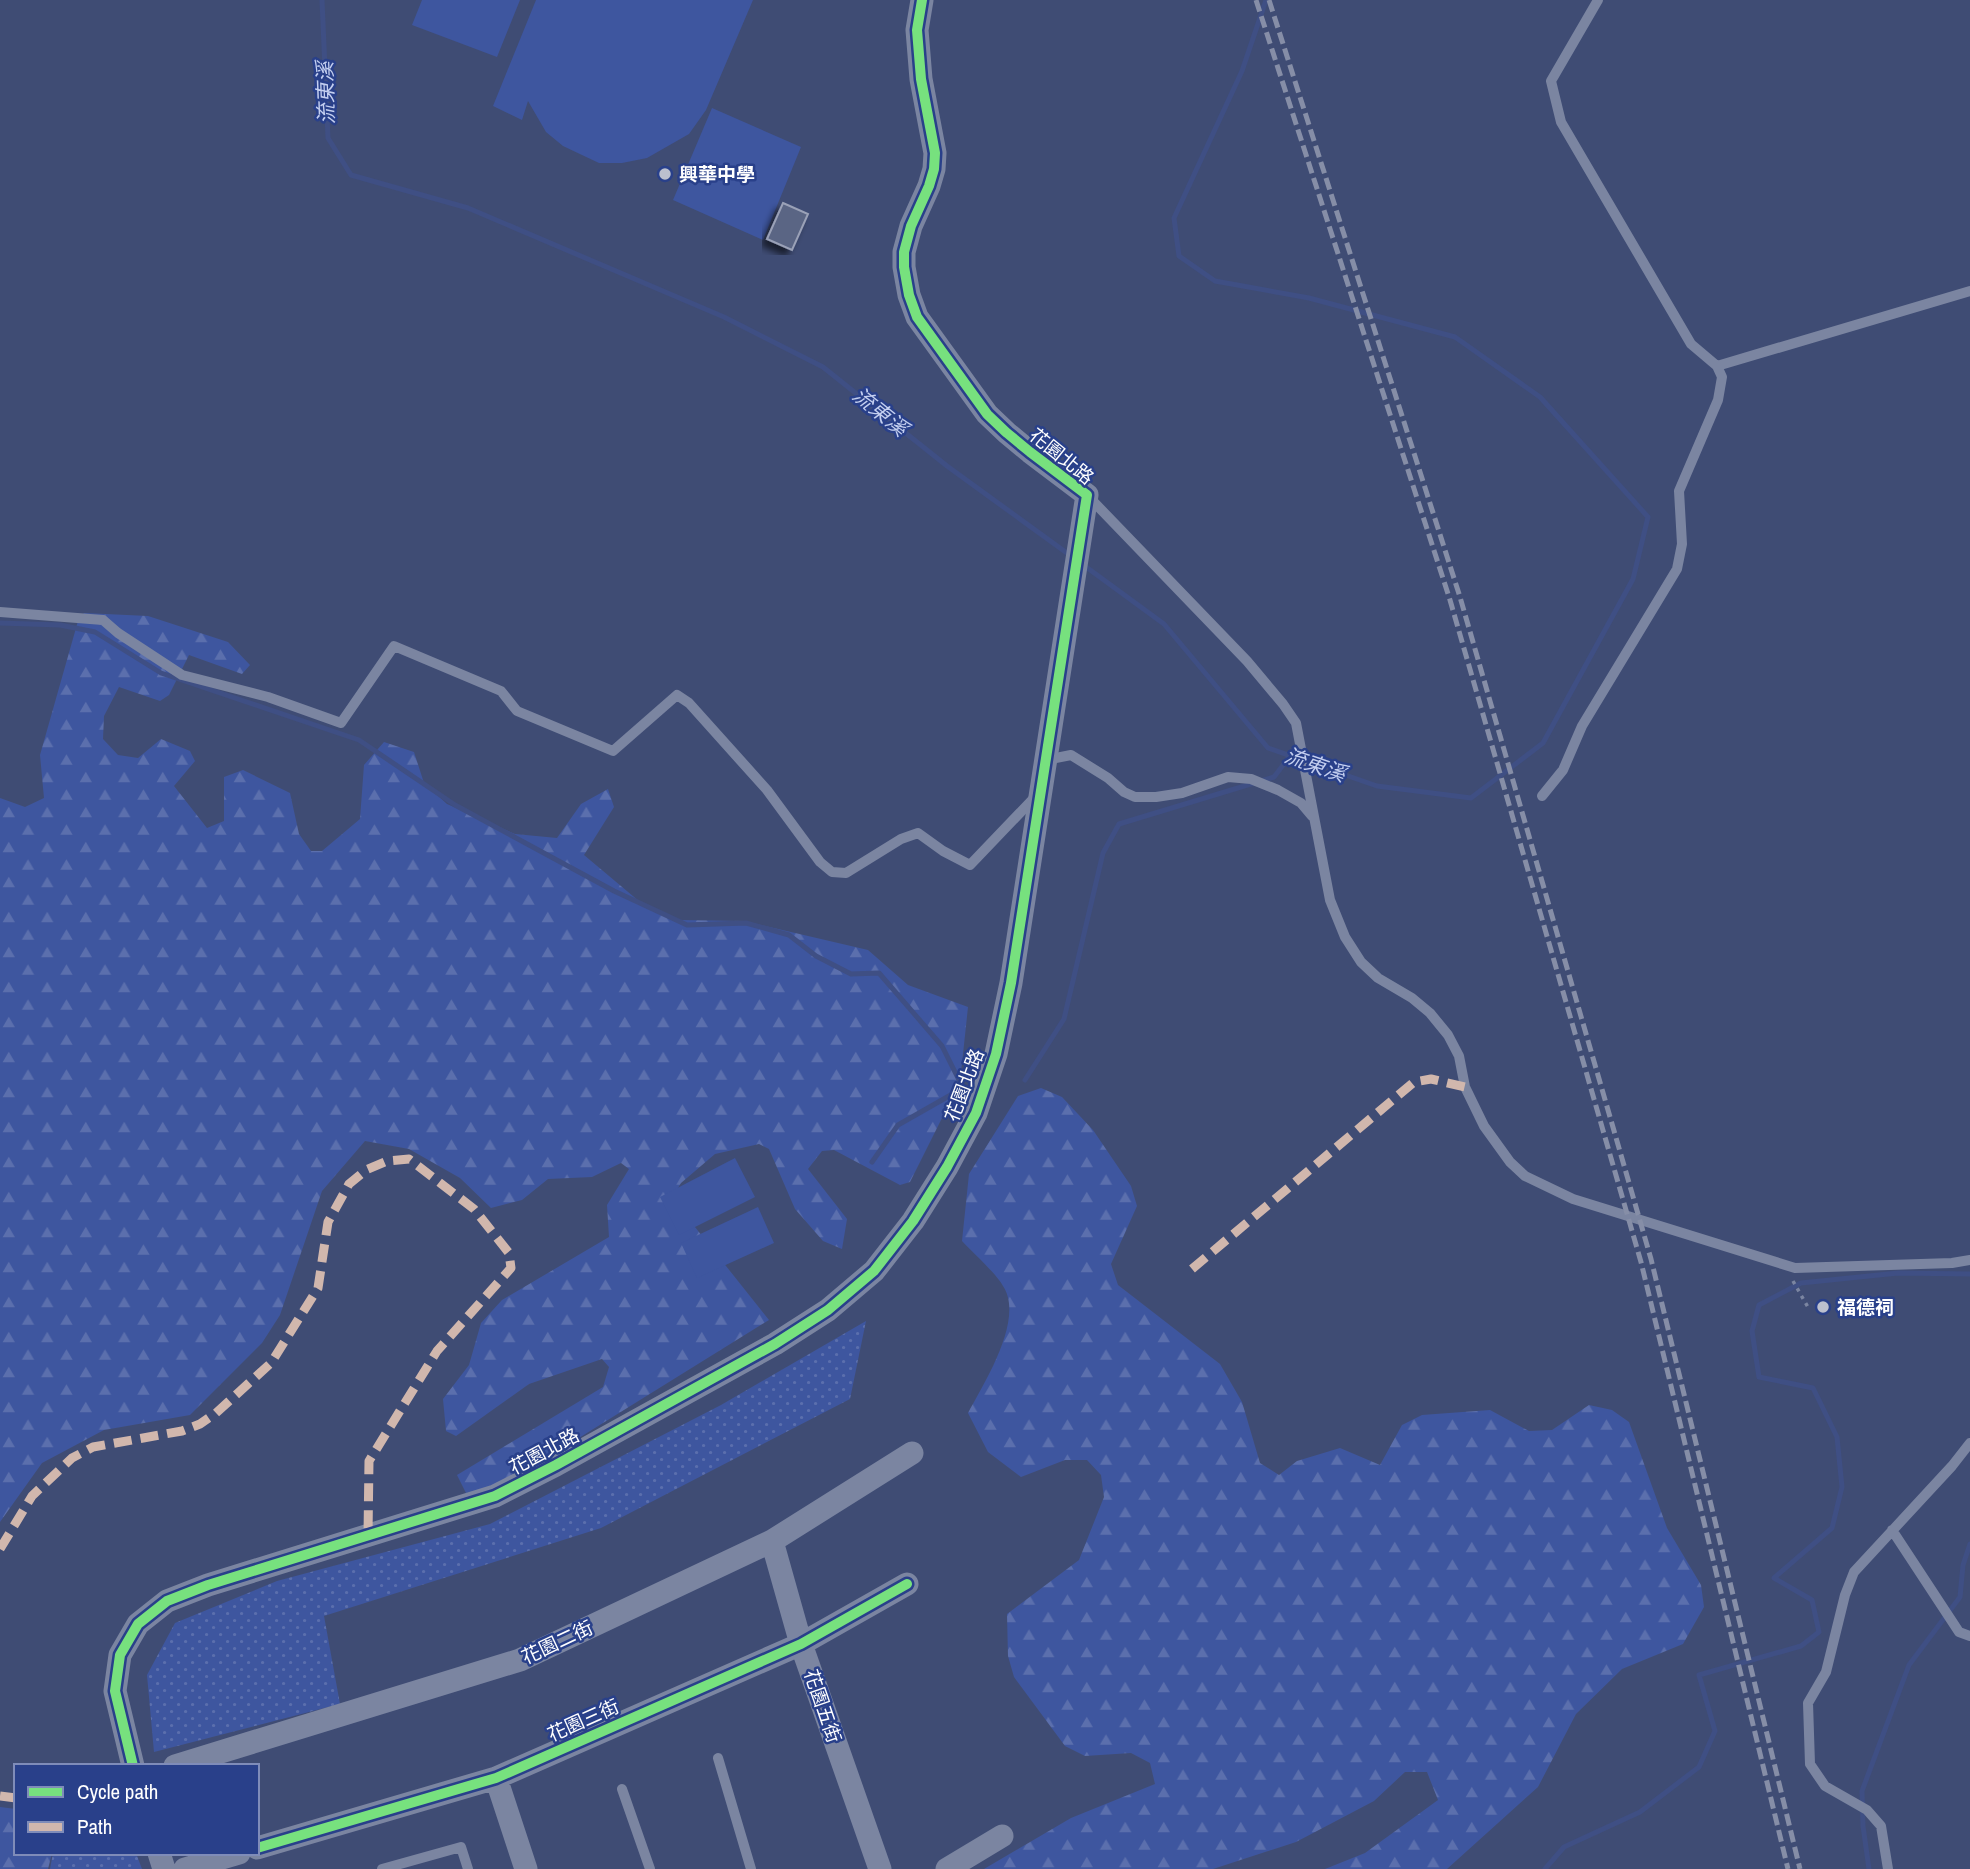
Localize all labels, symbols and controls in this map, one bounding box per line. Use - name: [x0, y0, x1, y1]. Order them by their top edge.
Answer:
- water label: 流東溪: [310, 58, 341, 125]
- place label: 興華中學: [679, 161, 755, 187]
- marker: 興華中學: [657, 166, 673, 182]
- water label: 流東溪: [847, 381, 916, 445]
- street label: 花園北路: [1024, 422, 1100, 490]
- water label: 流東溪: [1281, 741, 1353, 789]
- street label: 花園北路: [938, 1045, 990, 1125]
- place label: 福德祠: [1837, 1294, 1894, 1320]
- marker: 福德祠: [1815, 1299, 1831, 1315]
- street label: 花園北路: [504, 1422, 584, 1480]
- street label: 花園二街: [517, 1614, 597, 1670]
- street label: 花園五街: [798, 1666, 848, 1746]
- street label: 花園三街: [543, 1693, 623, 1747]
- legend: [14, 1764, 259, 1855]
- text: Cycle path: [77, 1777, 158, 1806]
- text: Path: [77, 1812, 112, 1841]

